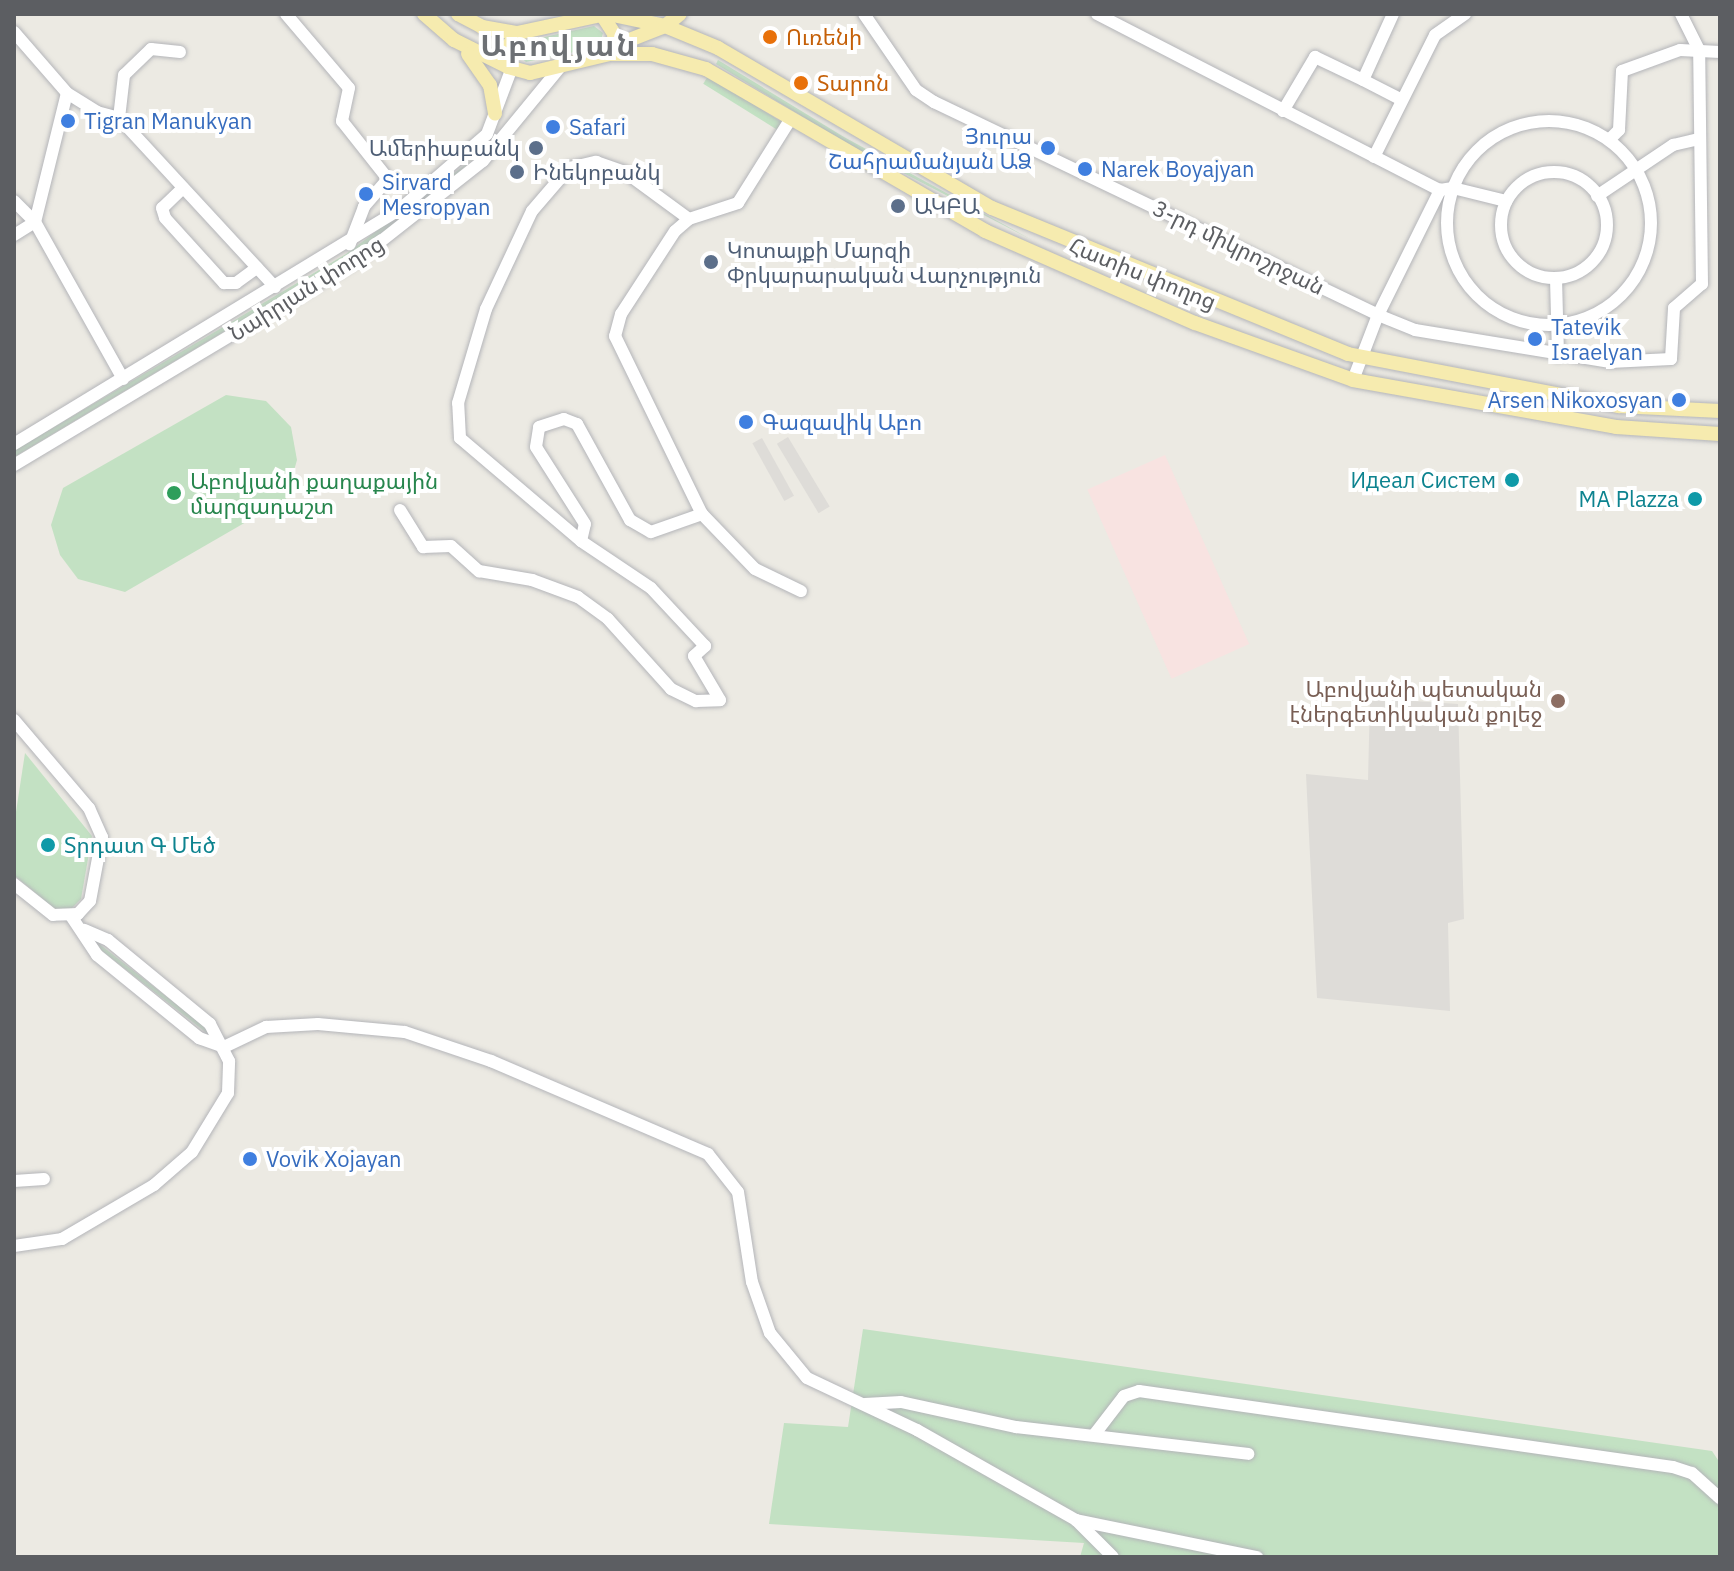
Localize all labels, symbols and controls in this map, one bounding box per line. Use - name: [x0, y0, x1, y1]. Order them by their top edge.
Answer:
- place label: Ուռենի: [786, 24, 862, 50]
- district label: Աբովյան: [480, 27, 638, 63]
- marker: Ուռենի: [761, 28, 779, 46]
- place label: Տարոն: [817, 70, 889, 96]
- marker: Տարոն: [792, 74, 810, 92]
- place label: Tigran Manukyan: [84, 108, 252, 134]
- marker: Tigran Manukyan: [59, 112, 77, 130]
- place label: Safari: [569, 114, 626, 140]
- marker: Safari: [544, 118, 562, 136]
- place label: Յուրա Շահրամանյան ԱՁ: [828, 122, 1032, 174]
- place label: Ամերիաբանկ: [369, 135, 520, 161]
- marker: Ամերիաբանկ: [527, 139, 545, 157]
- marker: Յուրա Շահրամանյան ԱՁ: [1039, 139, 1057, 157]
- place label: Narek Boyajyan: [1101, 156, 1255, 182]
- place label: Ինեկոբանկ: [533, 159, 661, 185]
- marker: Narek Boyajyan: [1076, 160, 1094, 178]
- marker: Ինեկոբանկ: [508, 163, 526, 181]
- place label: Sirvard Mesropyan: [382, 168, 491, 220]
- marker: Sirvard Mesropyan: [357, 185, 375, 203]
- place label: ԱԿԲԱ: [914, 193, 980, 219]
- street label: 3-րդ միկրոշրջան: [1149, 194, 1329, 300]
- marker: ԱԿԲԱ: [889, 197, 907, 215]
- street label: Նաիրյան փողոց: [224, 230, 388, 346]
- street label: Հատիս փողոց: [1066, 232, 1220, 314]
- place label: Կոտայքի Մարզի Փրկարարական Վարչություն: [727, 236, 1041, 288]
- marker: Կոտայքի Մարզի Փրկարարական Վարչություն: [702, 253, 720, 271]
- place label: Tatevik Israelyan: [1551, 313, 1643, 364]
- marker: Tatevik Israelyan: [1526, 330, 1544, 348]
- place label: Arsen Nikoxosyan: [1488, 387, 1663, 413]
- marker: Arsen Nikoxosyan: [1670, 391, 1688, 409]
- place label: Գազավիկ Աբո: [762, 409, 922, 435]
- marker: Գազավիկ Աբո: [737, 413, 755, 431]
- place label: Աբովյանի քաղաքային մարզադաշտ: [190, 467, 438, 518]
- place label: Идеал Систем: [1350, 467, 1496, 493]
- marker: Идеал Систем: [1503, 471, 1521, 489]
- marker: Աբովյանի քաղաքային մարզադաշտ: [165, 484, 183, 502]
- place label: MA Plazza: [1579, 486, 1679, 512]
- marker: MA Plazza: [1686, 490, 1704, 508]
- place label: Աբովյանի պետական էներգետիկական քոլեջ: [1290, 675, 1542, 726]
- marker: Աբովյանի պետական էներգետիկական քոլեջ: [1549, 692, 1567, 710]
- place label: Տրդատ Գ Մեծ: [64, 832, 215, 858]
- marker: Տրդատ Գ Մեծ: [39, 836, 57, 854]
- place label: Vovik Xojayan: [266, 1146, 402, 1172]
- marker: Vovik Xojayan: [241, 1150, 259, 1168]

